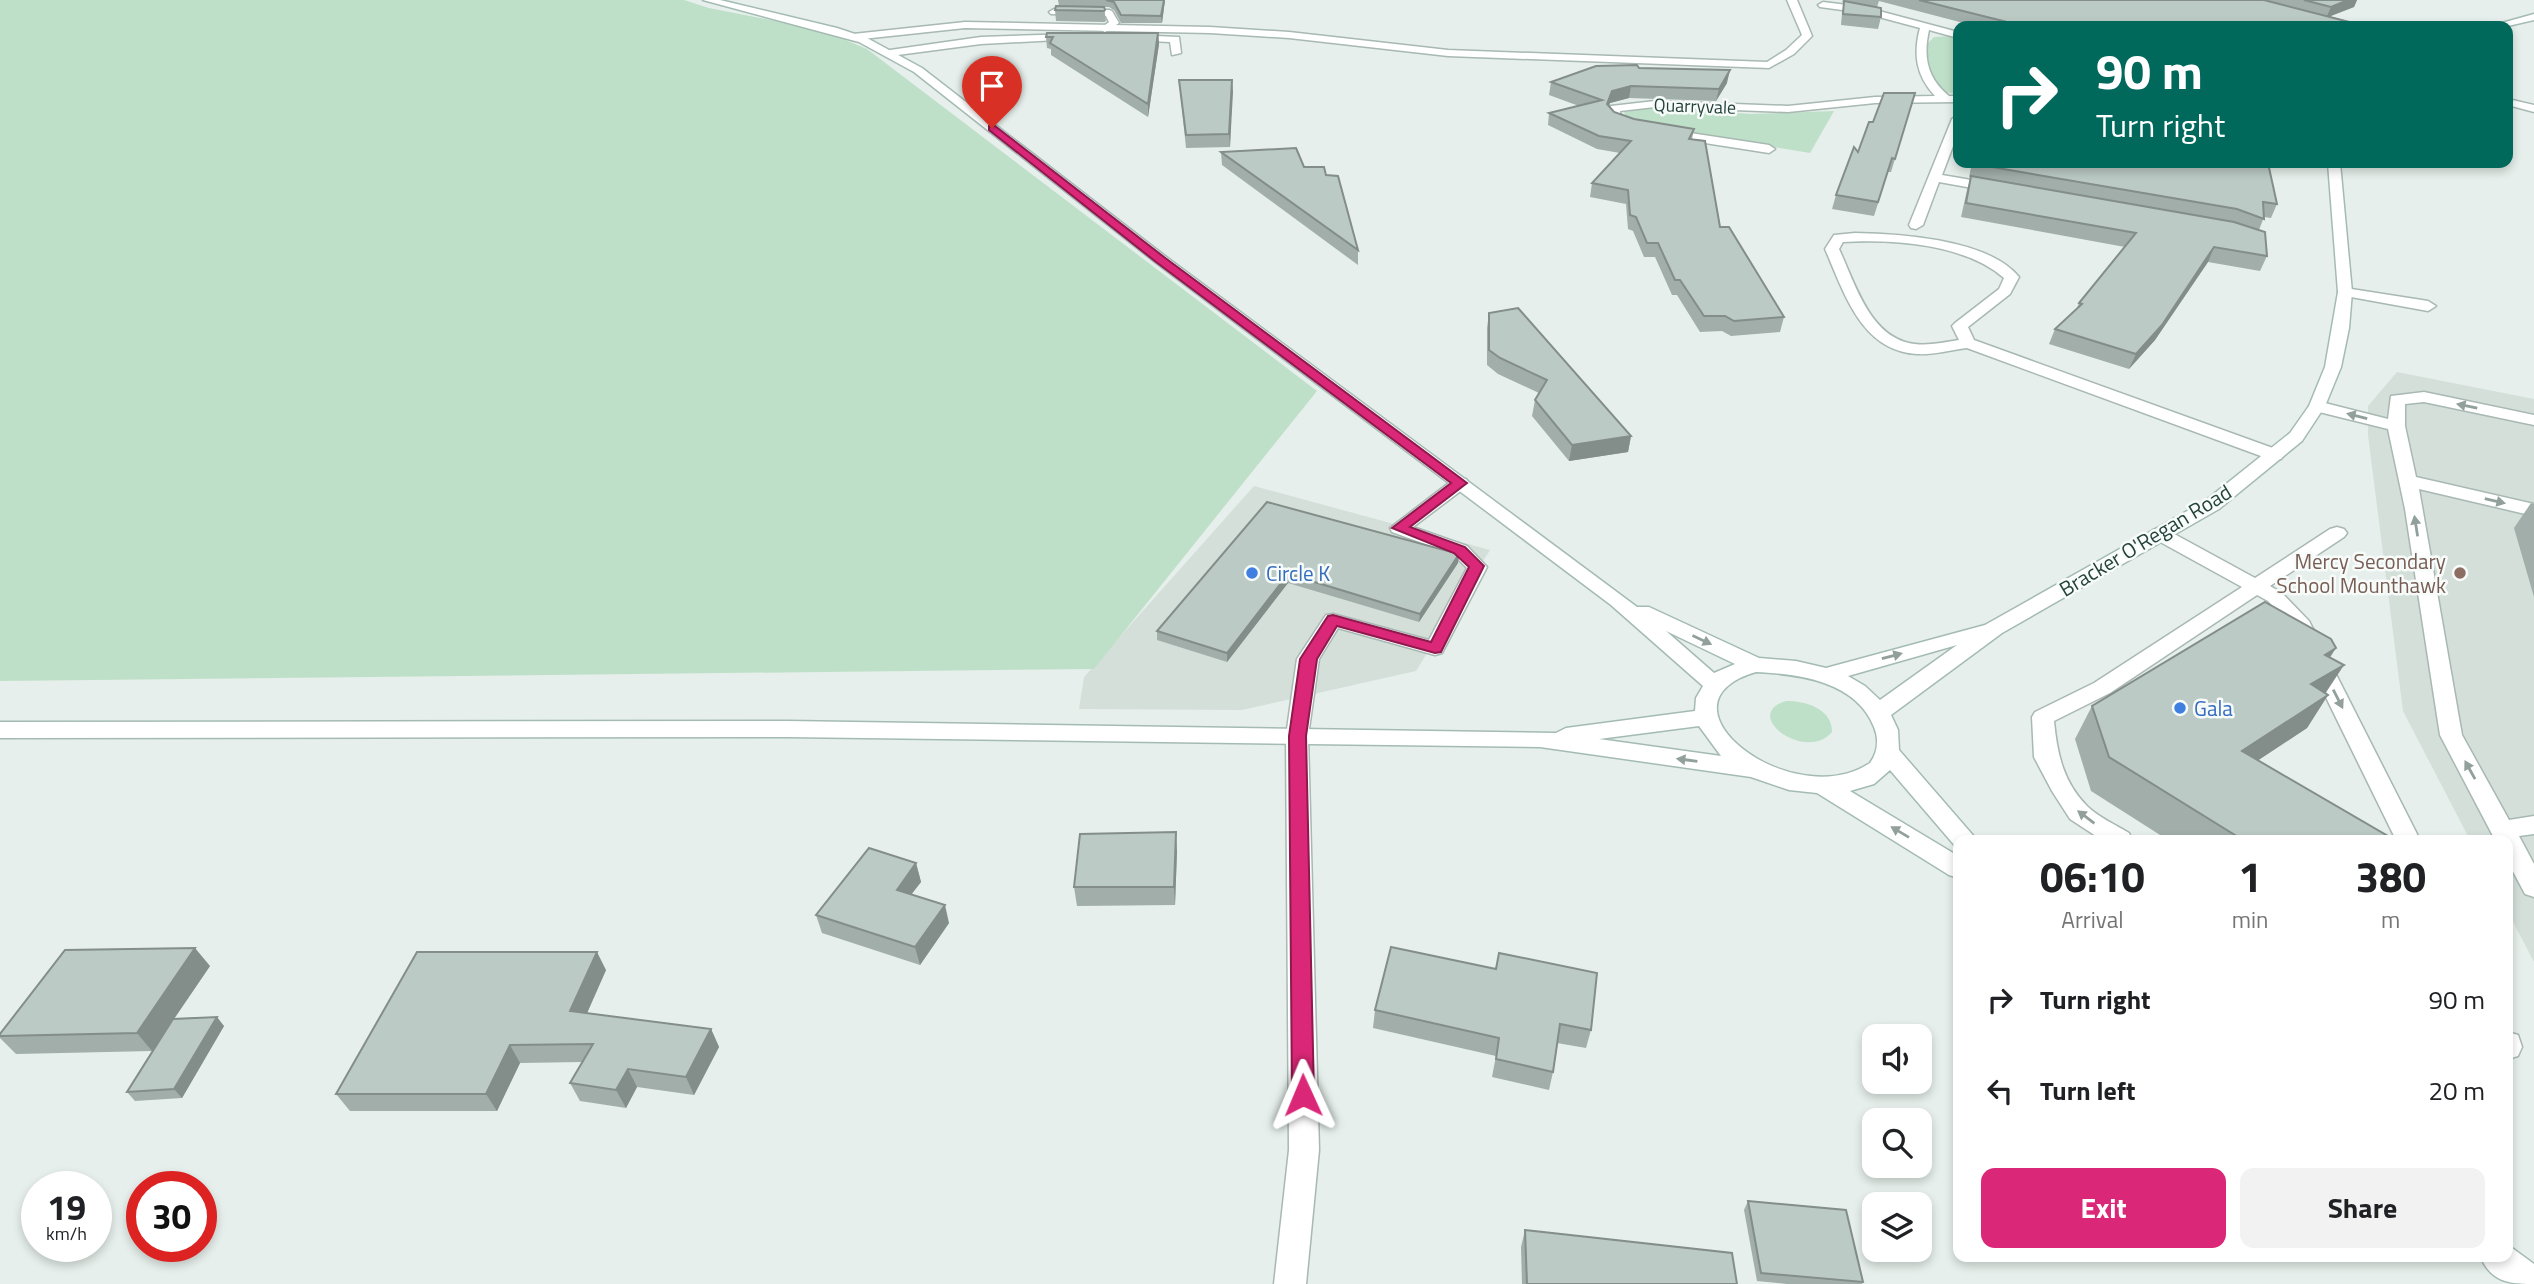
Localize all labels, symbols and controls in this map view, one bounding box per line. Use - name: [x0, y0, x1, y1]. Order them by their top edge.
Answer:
- text: 90 m: [2096, 33, 2203, 108]
- icon: right: [1981, 49, 2072, 140]
- pin: [962, 56, 1022, 128]
- icon: arrive: [973, 67, 1011, 105]
- street label: Quarryvale: [1653, 91, 1737, 121]
- text: Turn right: [2096, 101, 2225, 149]
- one-way arrow: [2456, 401, 2478, 412]
- one-way arrow: [2346, 410, 2368, 421]
- street label: Bracker O'Regan Road: [2053, 476, 2237, 604]
- one-way arrow: [2484, 496, 2506, 507]
- one-way arrow: [2410, 514, 2421, 536]
- place label: Mercy Secondary School Mounthawk: [2276, 545, 2446, 601]
- place label: Circle K: [1266, 557, 1330, 589]
- marker: Circle K: [1244, 565, 1260, 581]
- marker: Mercy Secondary School Mounthawk: [2452, 565, 2468, 581]
- one-way arrow: [1692, 634, 1712, 646]
- one-way arrow: [1881, 650, 1903, 661]
- one-way arrow: [2332, 689, 2343, 709]
- place label: Gala: [2194, 692, 2233, 724]
- marker: Gala: [2172, 700, 2188, 716]
- one-way arrow: [1675, 754, 1697, 765]
- one-way arrow: [2464, 760, 2476, 779]
- one-way arrow: [2078, 809, 2096, 824]
- one-way arrow: [1890, 826, 1909, 839]
- text: 06:10: [2040, 844, 2145, 908]
- text: 1: [2238, 844, 2262, 908]
- text: 380: [2355, 844, 2426, 908]
- text: Arrival: [2061, 902, 2124, 937]
- text: min: [2232, 902, 2268, 937]
- text: m: [2381, 902, 2400, 937]
- text: Turn right: [2040, 980, 2151, 1019]
- text: 90 m: [2428, 980, 2485, 1019]
- icon: right: [1981, 981, 2019, 1019]
- map controls: [1862, 1024, 1932, 1262]
- button: sound: [1862, 1024, 1932, 1094]
- position arrow: [1266, 1058, 1340, 1132]
- text: Turn left: [2040, 1071, 2135, 1110]
- text: 20 m: [2428, 1071, 2485, 1110]
- icon: left: [1981, 1072, 2019, 1110]
- button: search: [1862, 1108, 1932, 1178]
- button: Exit: [1981, 1168, 2226, 1248]
- button: Share: [2240, 1168, 2485, 1248]
- speed limit sign: 30: [126, 1171, 217, 1262]
- text: 19: [47, 1180, 86, 1234]
- button: layers: [1862, 1192, 1932, 1262]
- text: km/h: [46, 1220, 87, 1247]

